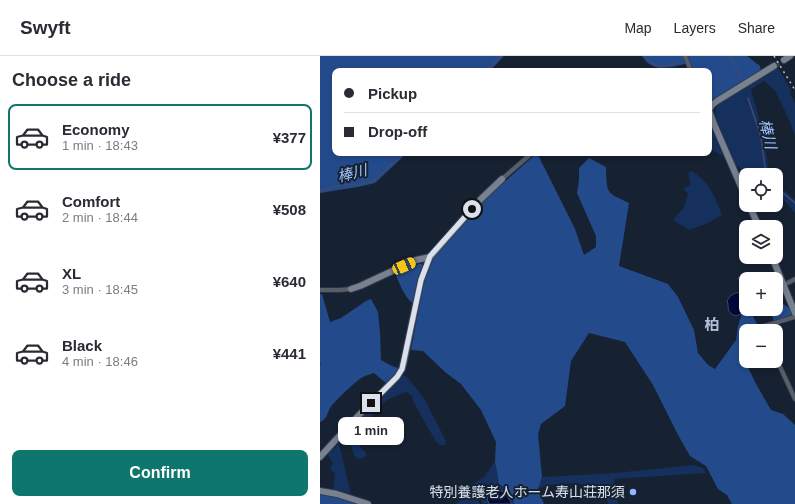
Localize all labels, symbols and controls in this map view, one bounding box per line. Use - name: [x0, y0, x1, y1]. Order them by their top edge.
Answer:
- text: Swyft: [20, 17, 71, 38]
- text: Map: [624, 20, 652, 36]
- text: Layers: [674, 20, 716, 36]
- text: Share: [738, 20, 775, 36]
- text: Choose a ride: [12, 70, 131, 90]
- text: Pickup: [368, 85, 417, 102]
- water label: 棒川: [756, 117, 780, 152]
- icon: car: [14, 119, 50, 155]
- text: Economy: [62, 121, 130, 138]
- text: Drop-off: [368, 123, 427, 140]
- text: ¥377: [273, 129, 306, 146]
- text: 1 min · 18:43: [62, 138, 138, 153]
- water label: 棒川: [335, 161, 371, 185]
- map controls: [739, 168, 783, 368]
- button: locate: [739, 168, 783, 212]
- icon: car: [14, 191, 50, 227]
- text: Comfort: [62, 193, 120, 210]
- route start: [463, 200, 481, 218]
- text: ¥508: [273, 201, 306, 218]
- text: 2 min · 18:44: [62, 210, 138, 225]
- button: layers: [739, 220, 783, 264]
- car: [391, 256, 417, 276]
- icon: car: [14, 263, 50, 299]
- text: XL: [62, 265, 81, 282]
- button: +: [739, 272, 783, 316]
- text: ¥640: [273, 273, 306, 290]
- text: 3 min · 18:45: [62, 282, 138, 297]
- district label: 柏: [704, 316, 720, 333]
- button: −: [739, 324, 783, 368]
- icon: car: [14, 335, 50, 371]
- text: Black: [62, 337, 102, 354]
- text: ¥441: [273, 345, 306, 362]
- text: 4 min · 18:46: [62, 354, 138, 369]
- route end: [362, 394, 380, 412]
- callout: 1 min: [338, 417, 404, 445]
- text: 1 min: [354, 423, 388, 438]
- button: Confirm: [12, 450, 308, 496]
- place label: 特別養護老人ホーム寿山荘那須: [429, 484, 625, 500]
- marker: 特別養護老人ホーム寿山荘那須: [628, 487, 638, 497]

